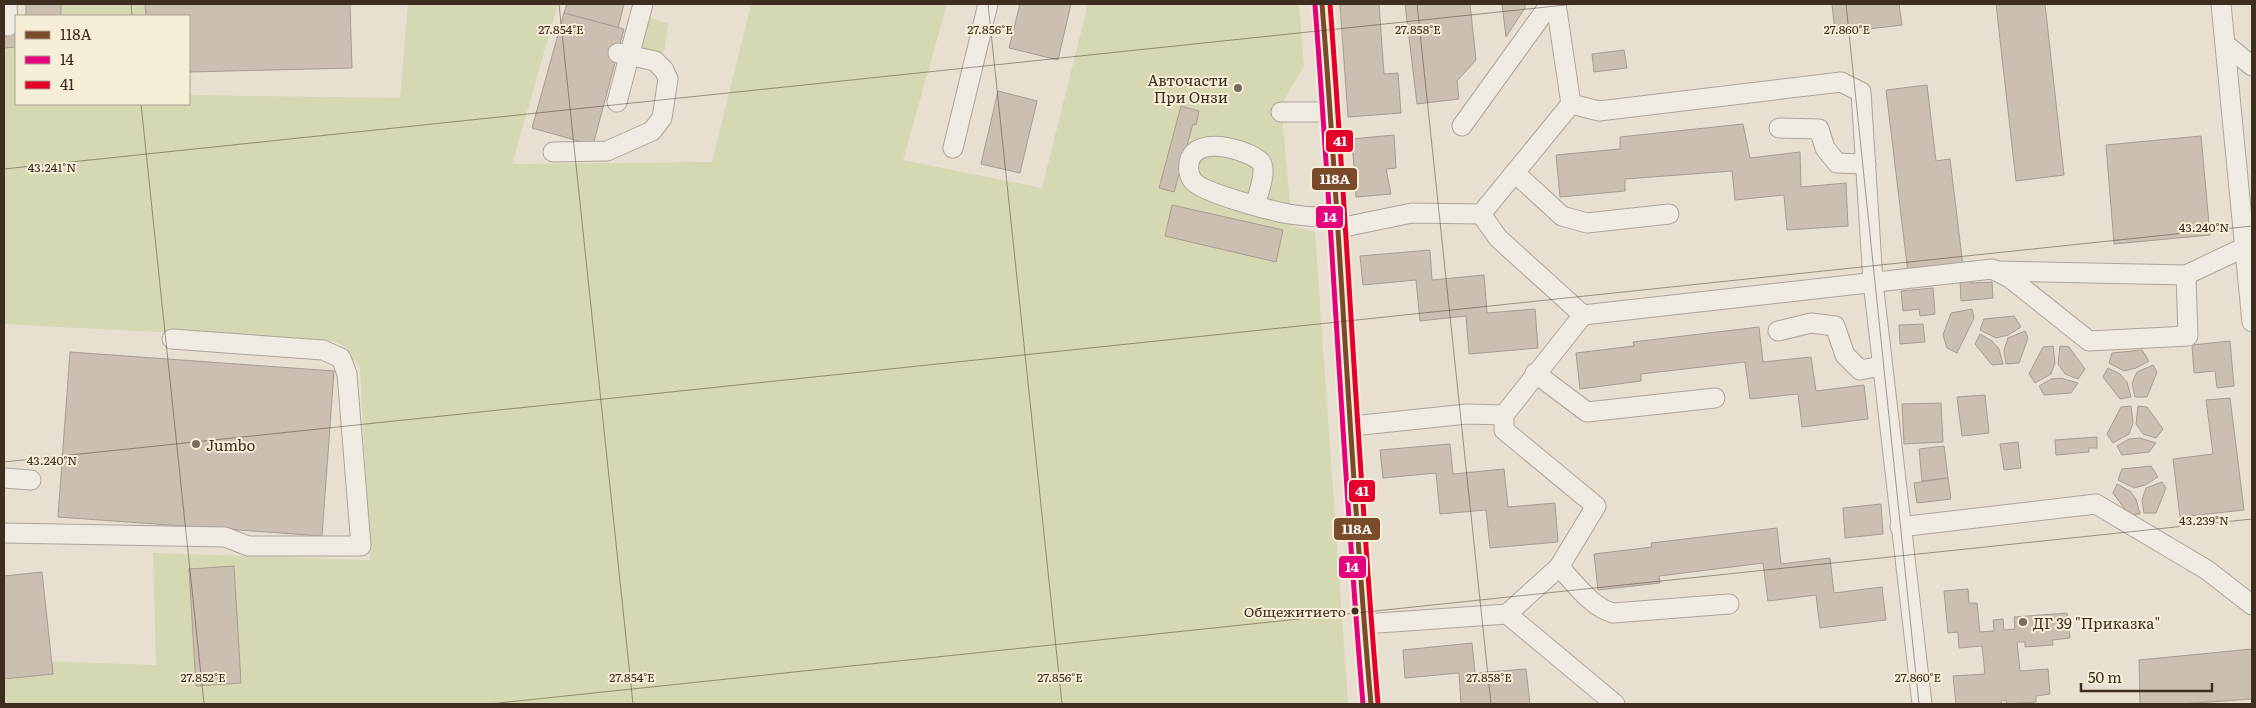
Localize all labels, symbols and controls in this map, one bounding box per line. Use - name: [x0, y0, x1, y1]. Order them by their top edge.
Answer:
- legend: [15, 15, 190, 105]
- text: 27.854°E: [538, 20, 584, 38]
- text: 27.856°E: [967, 20, 1013, 38]
- text: 27.858°E: [1395, 20, 1441, 38]
- text: 27.860°E: [1824, 20, 1871, 38]
- text: 118А: [60, 22, 92, 45]
- text: 14: [60, 47, 74, 70]
- place label: Авточасти При Онзи: [1147, 68, 1228, 108]
- text: 41: [60, 72, 74, 95]
- marker: Авточасти При Онзи: [1232, 82, 1244, 94]
- line badge: 41: [1325, 129, 1354, 153]
- text: 41: [1333, 130, 1347, 150]
- text: 43.241°N: [28, 158, 76, 176]
- line badge: 118А: [1311, 167, 1358, 191]
- text: 118А: [1320, 168, 1351, 188]
- line badge: 14: [1315, 205, 1344, 229]
- text: 14: [1323, 206, 1337, 226]
- text: 43.240°N: [2179, 218, 2229, 236]
- place label: Jumbo: [206, 433, 256, 456]
- marker: Jumbo: [190, 438, 202, 450]
- text: 43.240°N: [27, 451, 77, 469]
- line badge: 41: [1348, 479, 1376, 503]
- text: 41: [1355, 480, 1369, 500]
- text: 43.239°N: [2179, 511, 2229, 529]
- line badge: 118А: [1333, 517, 1381, 541]
- text: 118А: [1342, 518, 1373, 538]
- line badge: 14: [1338, 555, 1367, 579]
- text: 14: [1345, 556, 1359, 576]
- place label: Общежитието: [1244, 601, 1346, 621]
- marker: Общежитието: [1350, 606, 1360, 616]
- place label: ДГ 39 "Приказка": [2033, 611, 2160, 634]
- marker: ДГ 39 "Приказка": [2017, 616, 2029, 628]
- scale bar: [2081, 660, 2212, 692]
- text: 50 m: [2088, 665, 2122, 688]
- text: 27.852°E: [180, 668, 226, 686]
- text: 27.854°E: [609, 668, 655, 686]
- text: 27.856°E: [1037, 668, 1083, 686]
- text: 27.858°E: [1466, 668, 1512, 686]
- text: 27.860°E: [1895, 668, 1942, 686]

